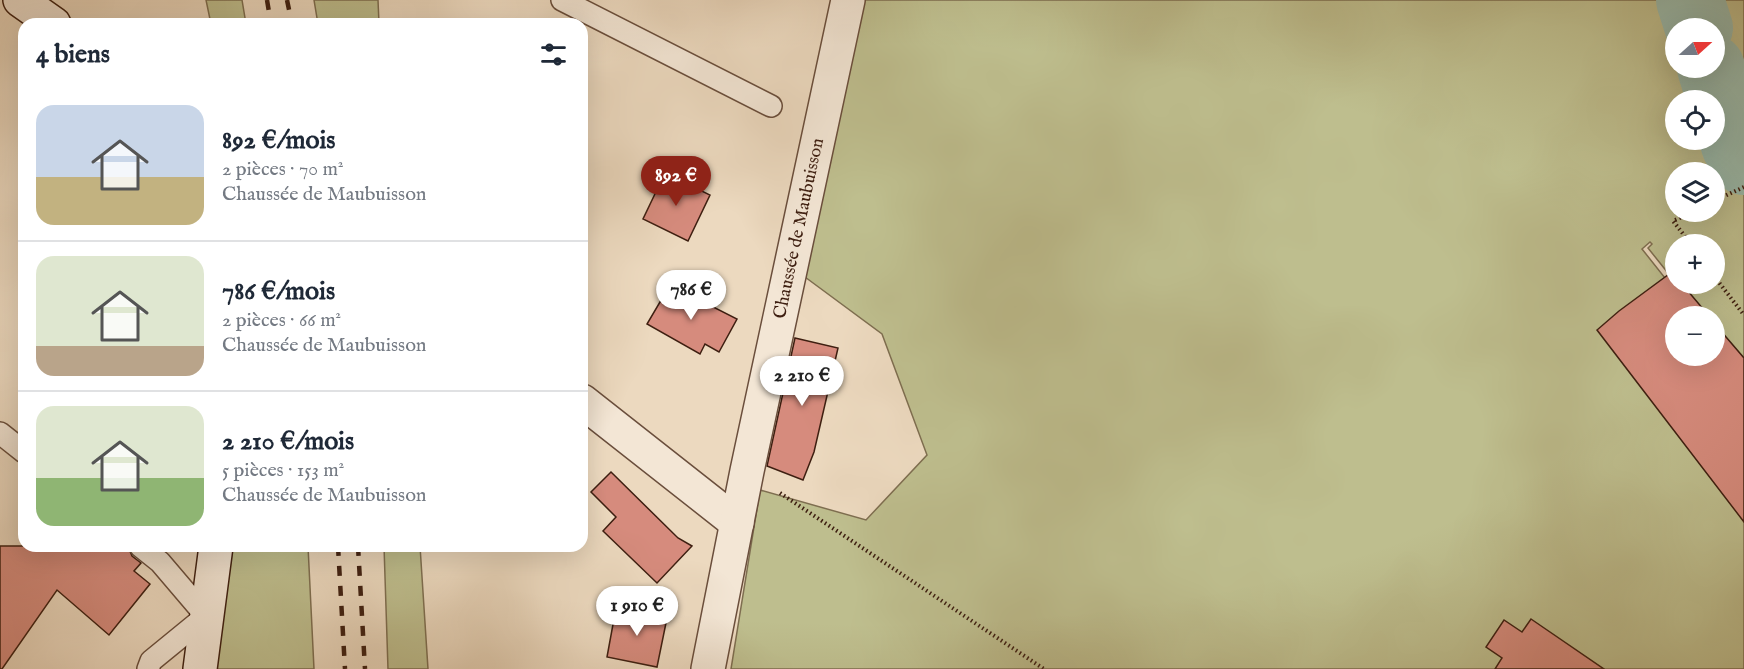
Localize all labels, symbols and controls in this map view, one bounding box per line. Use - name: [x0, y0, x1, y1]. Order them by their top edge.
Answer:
- north arrow: [1665, 18, 1725, 78]
- map controls: [1665, 18, 1725, 366]
- text: 4 biens: [36, 38, 110, 71]
- icon: filters: [537, 38, 570, 71]
- button: locate: [1665, 90, 1725, 150]
- text: 892 €/mois: [222, 124, 336, 157]
- icon: home: [84, 129, 156, 201]
- street label: Chaussée de Maubuisson: [768, 135, 830, 321]
- pin: 892 €: [634, 156, 718, 207]
- text: 2 pièces · 70 m²: [222, 157, 343, 182]
- button: layers: [1665, 162, 1725, 222]
- text: 892 €: [655, 163, 697, 188]
- text: Chaussée de Maubuisson: [222, 182, 427, 207]
- button: +: [1665, 234, 1725, 294]
- pin: 786 €: [649, 270, 733, 321]
- text: 786 €/mois: [222, 275, 335, 308]
- text: 786 €: [670, 277, 712, 302]
- icon: home: [84, 280, 156, 352]
- button: −: [1665, 306, 1725, 366]
- text: 2 pièces · 66 m²: [222, 308, 341, 333]
- text: Chaussée de Maubuisson: [222, 333, 427, 358]
- pin: 2 210 €: [747, 356, 857, 407]
- text: 2 210 €: [774, 363, 830, 388]
- text: 2 210 €/mois: [222, 425, 354, 458]
- icon: home: [84, 430, 156, 502]
- text: 5 pièces · 153 m²: [222, 458, 344, 483]
- text: Chaussée de Maubuisson: [222, 483, 427, 508]
- pin: 1 910 €: [582, 586, 692, 637]
- text: 1 910 €: [610, 593, 664, 618]

